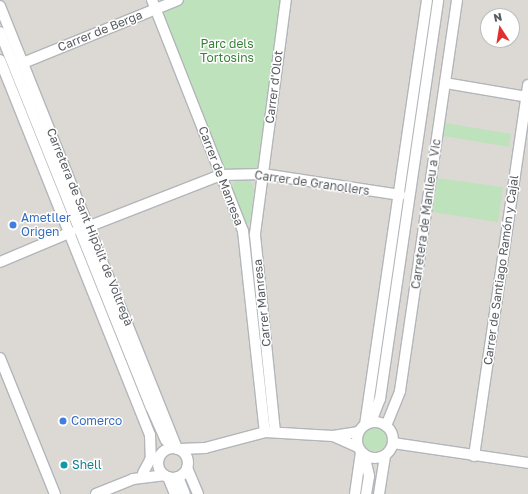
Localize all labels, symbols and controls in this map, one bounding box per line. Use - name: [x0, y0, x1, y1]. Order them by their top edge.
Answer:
- street label: Carrer de Berga: [56, 7, 144, 55]
- north arrow: [480, 8, 520, 48]
- text: N: [492, 10, 503, 24]
- park label: Parc dels Tortosins: [200, 37, 254, 65]
- street label: Carrer d'Olot: [262, 50, 286, 124]
- street label: Carrer de Manresa: [195, 124, 247, 228]
- street label: Carretera de Sant Hipòlit de Voltregà: [44, 126, 136, 328]
- street label: Carretera de Manlleu a Vic: [408, 138, 444, 290]
- street label: Carrer de Granollers: [254, 168, 370, 198]
- street label: Carrer de Santiago Ramón y Cajal: [481, 174, 521, 366]
- place label: Ametller Origen: [21, 211, 71, 239]
- marker: Ametller Origen: [8, 220, 18, 230]
- street label: Carrer Manresa: [250, 259, 274, 347]
- place label: Comerco: [71, 414, 122, 428]
- marker: Comerco: [58, 416, 68, 426]
- place label: Shell: [72, 458, 102, 472]
- marker: Shell: [59, 460, 69, 470]

